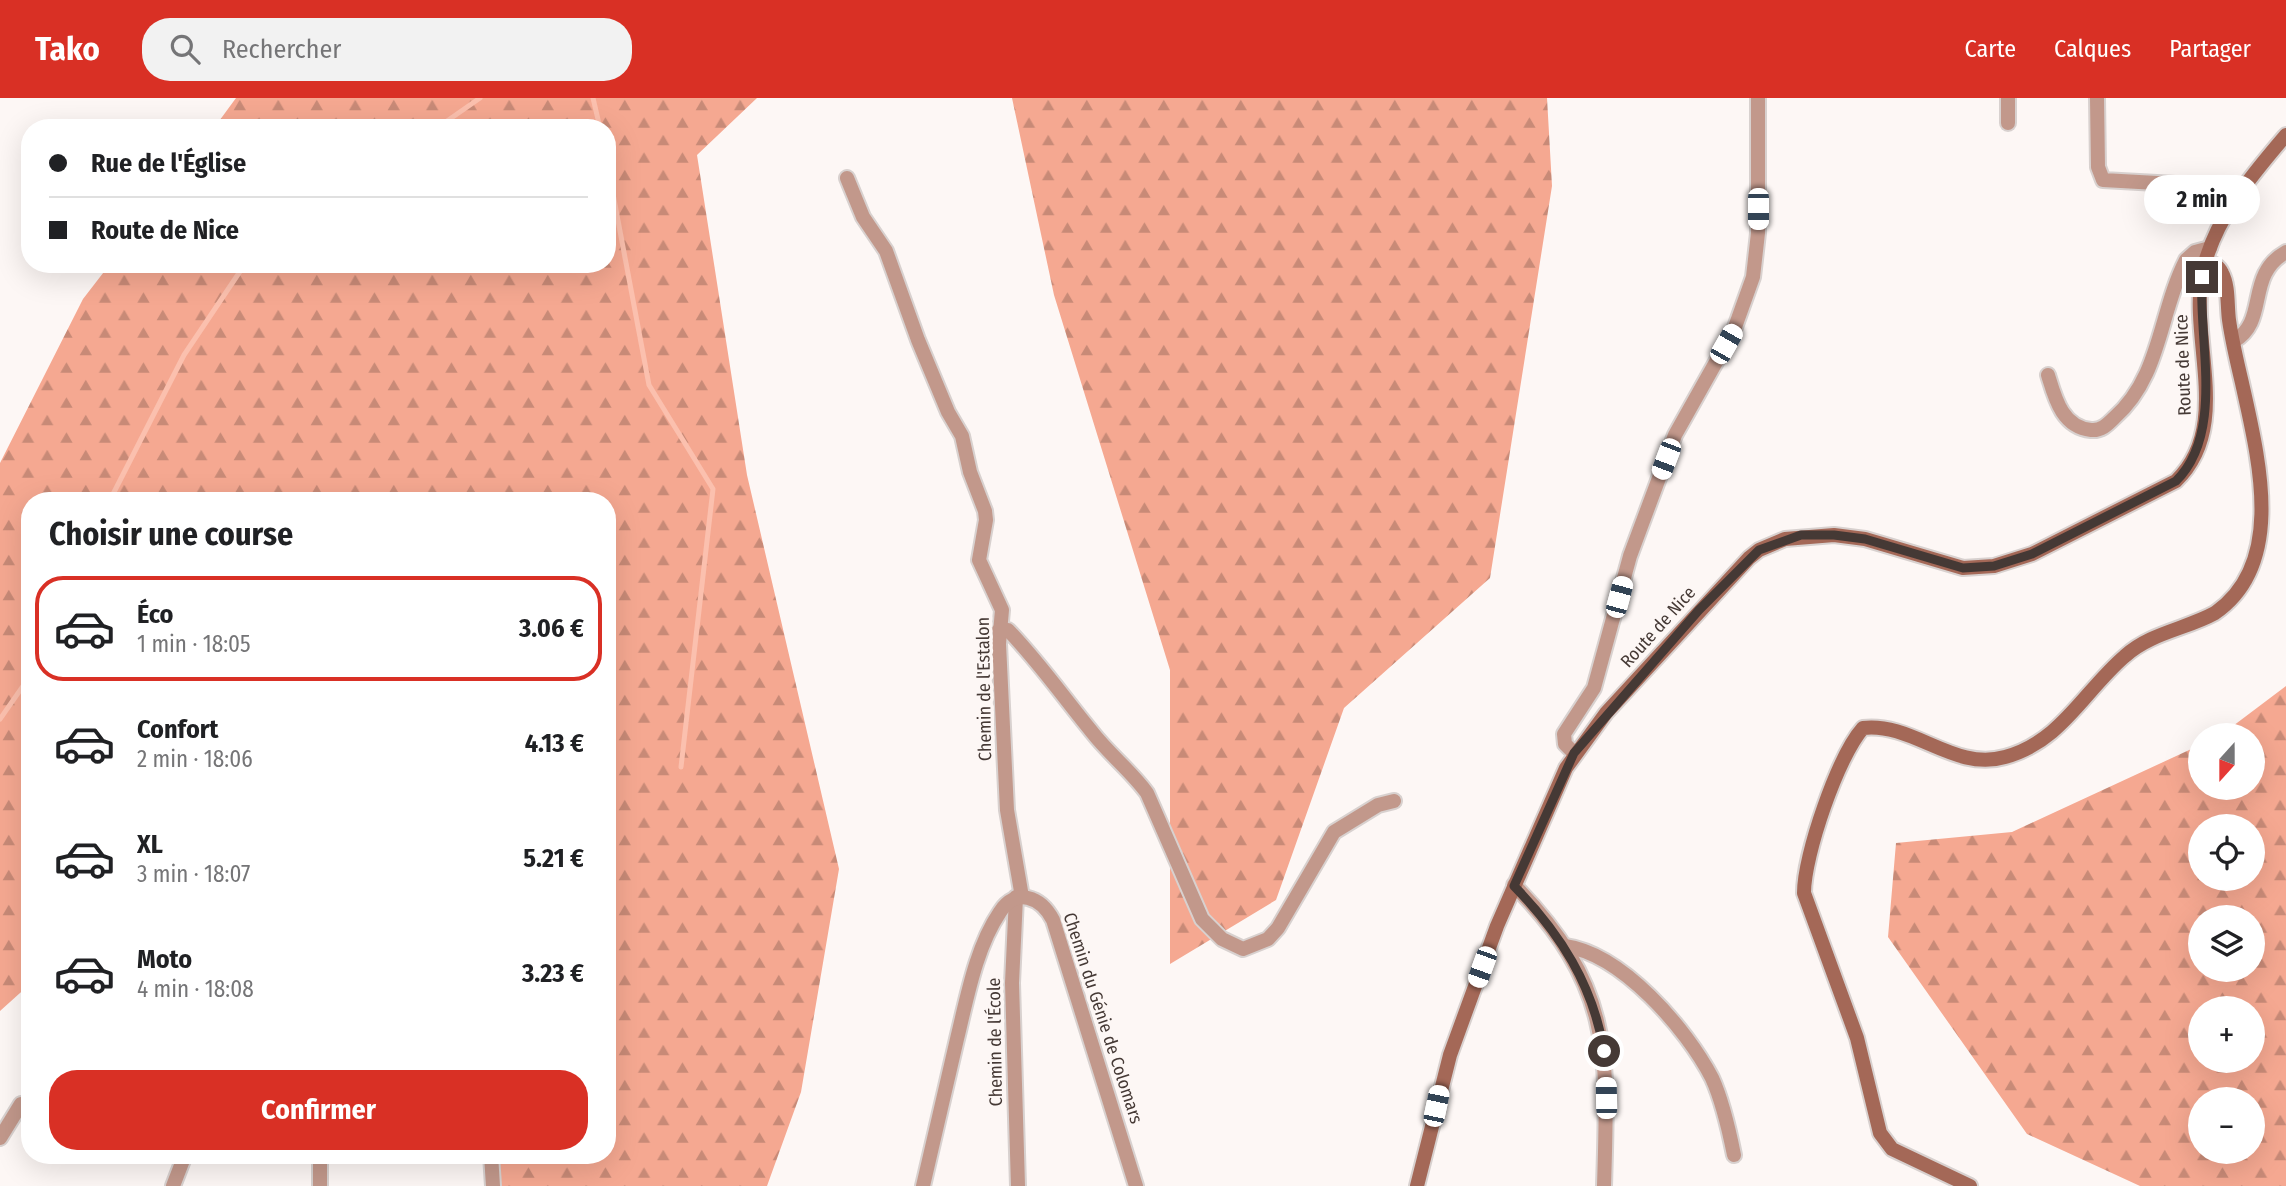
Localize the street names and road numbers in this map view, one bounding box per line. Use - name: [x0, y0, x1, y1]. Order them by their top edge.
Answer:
- street label: Route de Nice: [2170, 314, 2196, 416]
- street label: Route de Nice: [1616, 582, 1700, 672]
- street label: Chemin de l'Estalon: [972, 617, 996, 761]
- street label: Chemin du Génie de Colomars: [1058, 910, 1148, 1127]
- street label: Chemin de l'École: [982, 977, 1007, 1107]

